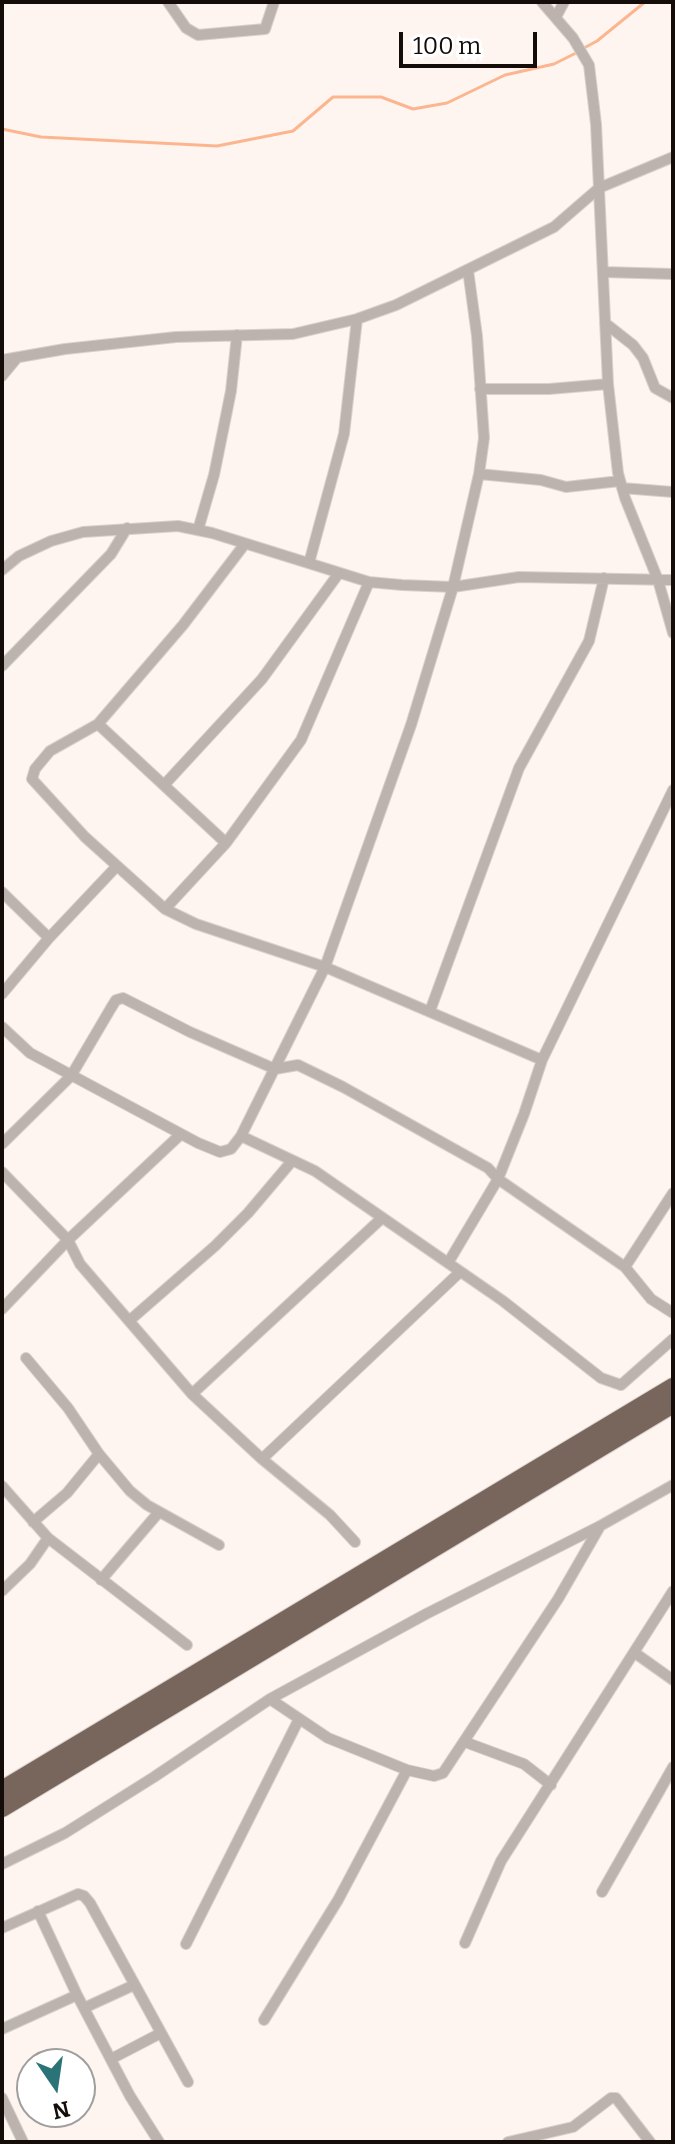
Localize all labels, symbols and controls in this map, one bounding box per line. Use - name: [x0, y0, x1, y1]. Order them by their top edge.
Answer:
- scale bar: [403, 16, 541, 66]
- text: 100 m: [413, 32, 481, 60]
- north arrow: [16, 2048, 96, 2128]
- text: N: [50, 2095, 72, 2125]

